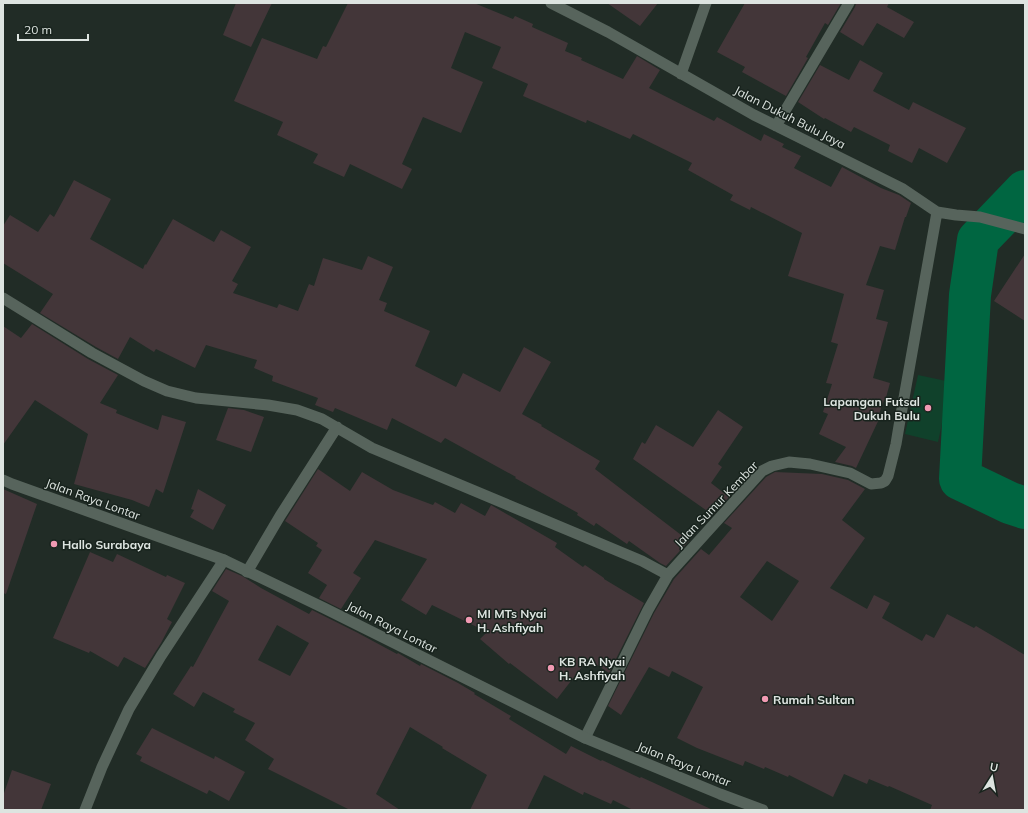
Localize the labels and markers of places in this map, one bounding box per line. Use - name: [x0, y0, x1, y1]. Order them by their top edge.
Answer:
- place label: Lapangan Futsal Dukuh Bulu: [823, 394, 920, 423]
- marker: Lapangan Futsal Dukuh Bulu: [923, 403, 933, 413]
- place label: Hallo Surabaya: [62, 537, 151, 552]
- marker: Hallo Surabaya: [49, 539, 59, 549]
- place label: MI MTs Nyai H. Ashfiyah: [477, 606, 546, 635]
- marker: MI MTs Nyai H. Ashfiyah: [464, 615, 474, 625]
- place label: KB RA Nyai H. Ashfiyah: [559, 654, 625, 683]
- marker: KB RA Nyai H. Ashfiyah: [546, 663, 556, 673]
- place label: Rumah Sultan: [773, 692, 855, 707]
- marker: Rumah Sultan: [760, 694, 770, 704]

